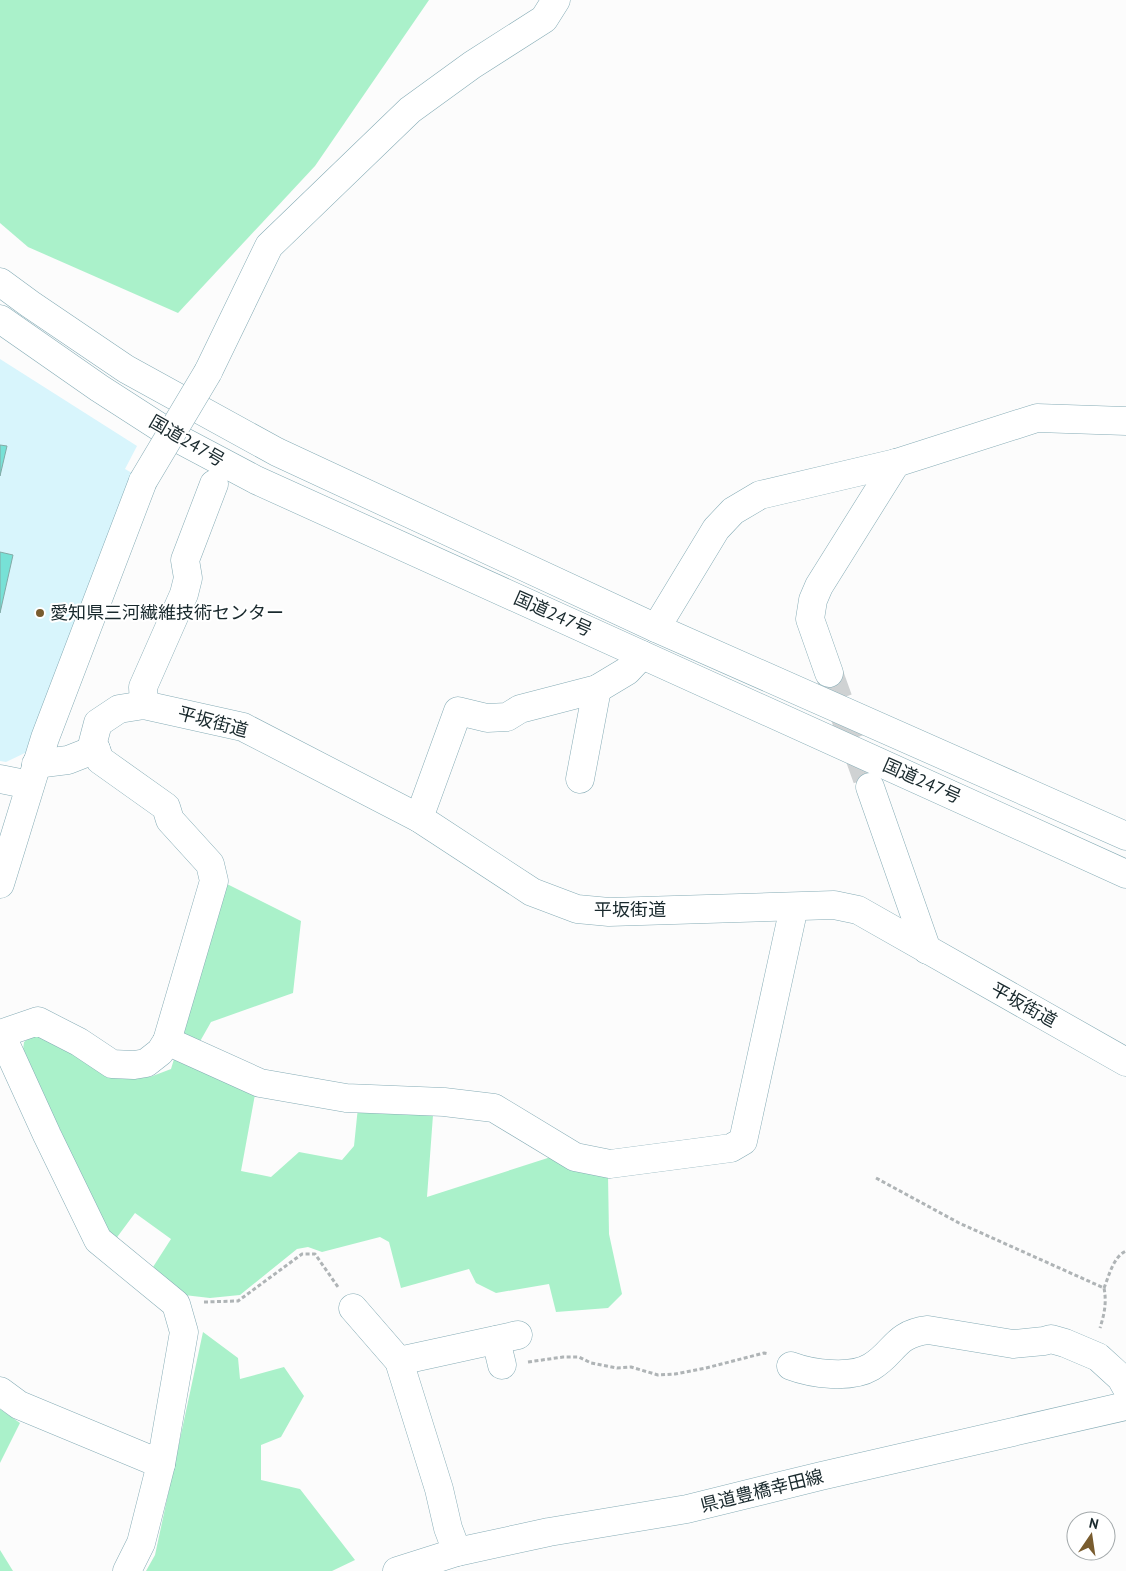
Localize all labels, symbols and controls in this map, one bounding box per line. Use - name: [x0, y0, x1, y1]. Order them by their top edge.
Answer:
- street label: 国道247号: [145, 410, 229, 471]
- street label: 国道247号: [510, 586, 596, 641]
- place label: 愛知県三河繊維技術センター: [50, 601, 284, 624]
- marker: 愛知県三河繊維技術センター: [34, 607, 46, 619]
- street label: 平坂街道: [175, 701, 251, 742]
- street label: 国道247号: [879, 753, 965, 808]
- street label: 平坂街道: [594, 898, 666, 921]
- street label: 平坂街道: [987, 977, 1061, 1032]
- street label: 県道豊橋幸田線: [698, 1464, 826, 1517]
- north arrow: [1066, 1511, 1116, 1561]
- text: N: [1087, 1514, 1100, 1533]

